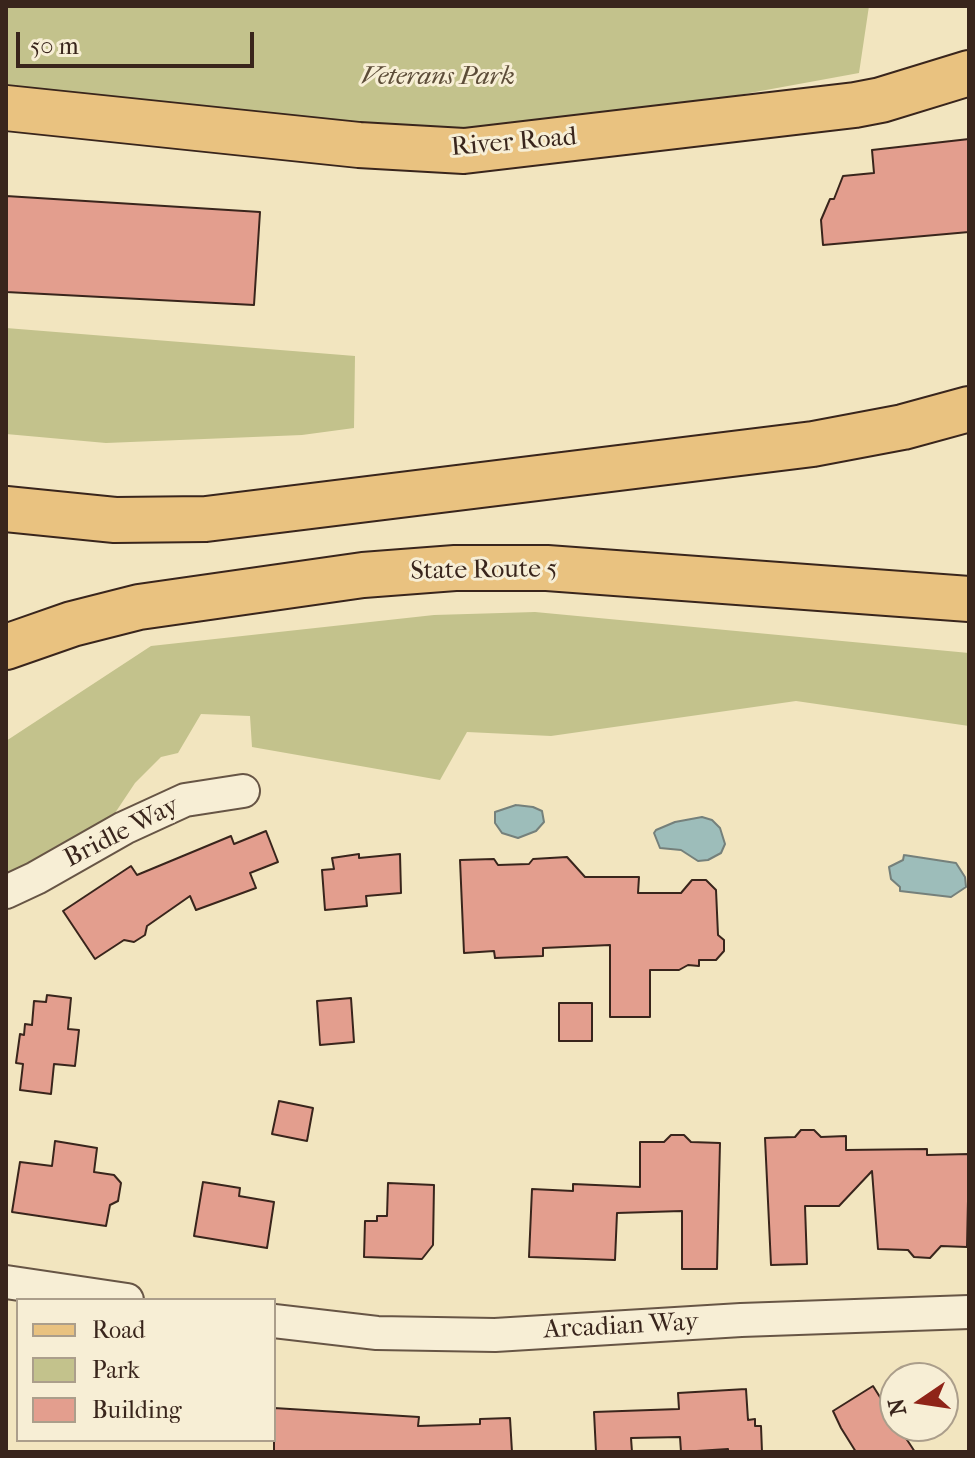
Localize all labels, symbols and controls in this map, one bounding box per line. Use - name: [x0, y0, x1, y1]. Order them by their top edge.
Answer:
- scale bar: [20, 16, 258, 66]
- text: 50 m: [30, 32, 79, 60]
- park label: Veterans Park: [361, 62, 515, 94]
- street label: River Road: [450, 122, 578, 164]
- street label: State Route 5: [410, 554, 558, 588]
- street label: Bridle Way: [60, 791, 184, 875]
- legend: [16, 1298, 276, 1442]
- street label: Arcadian Way: [543, 1307, 699, 1347]
- text: Road: [92, 1316, 145, 1344]
- text: Park: [92, 1356, 140, 1384]
- north arrow: [879, 1362, 959, 1442]
- text: Building: [92, 1396, 182, 1424]
- text: N: [883, 1396, 912, 1418]

